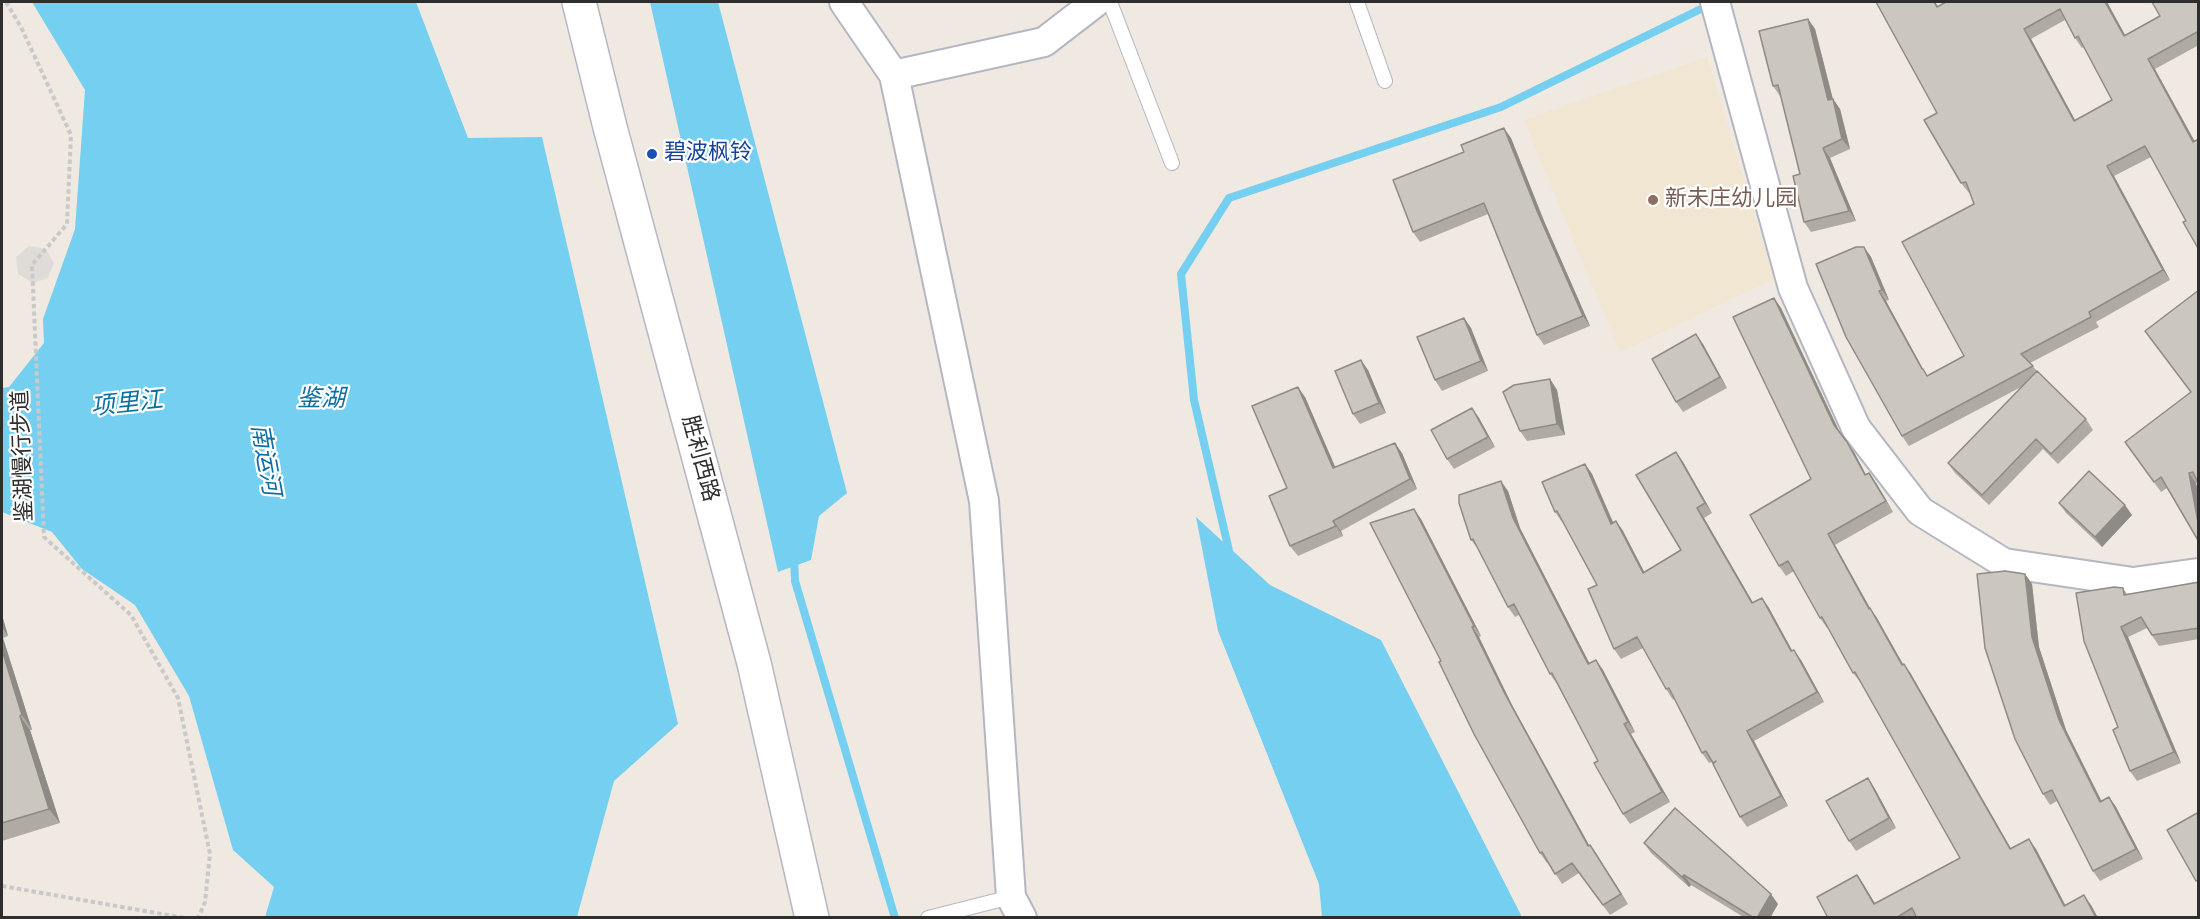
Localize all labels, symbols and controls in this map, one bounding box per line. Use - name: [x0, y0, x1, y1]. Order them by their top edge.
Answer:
- place label: 碧波枫铃: [664, 141, 752, 167]
- marker: 碧波枫铃: [645, 147, 659, 161]
- place label: 新未庄幼儿园: [1665, 187, 1797, 213]
- marker: 新未庄幼儿园: [1646, 193, 1660, 207]
- water label: 鉴湖: [297, 386, 345, 414]
- water label: 项里江: [90, 387, 164, 423]
- street label: 鉴湖慢行步道: [9, 390, 39, 522]
- street label: 胜利西路: [675, 413, 723, 505]
- water label: 南运河: [244, 422, 284, 498]

